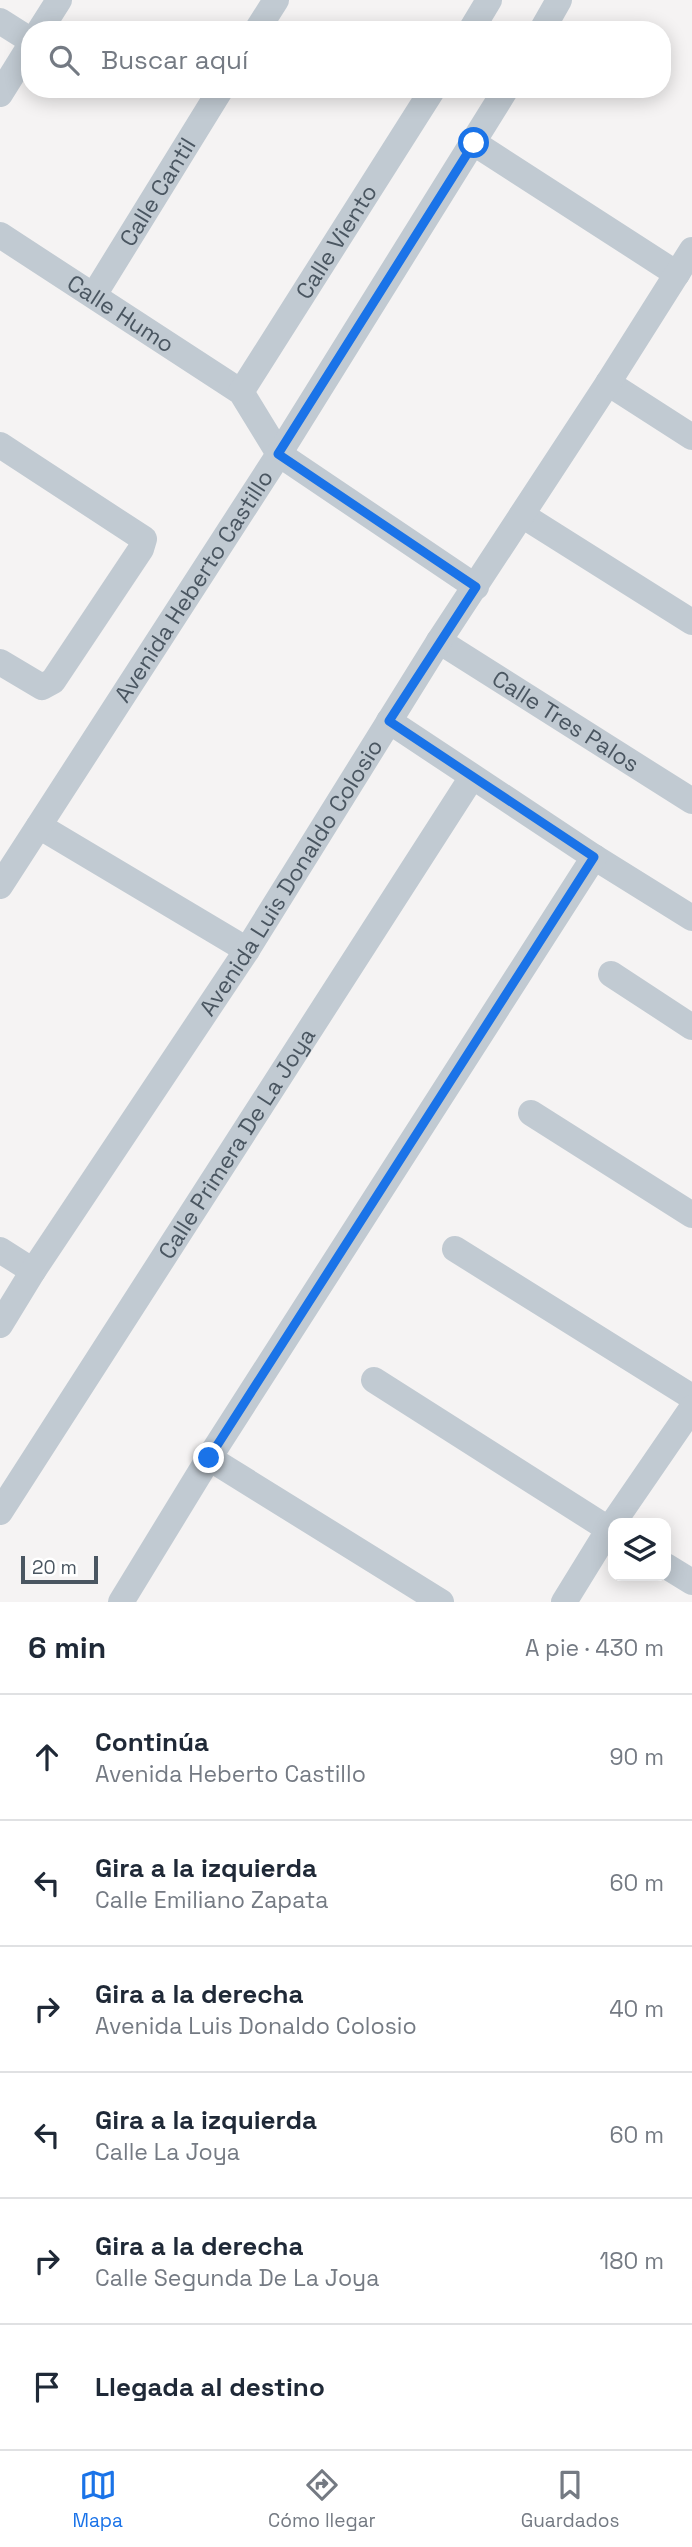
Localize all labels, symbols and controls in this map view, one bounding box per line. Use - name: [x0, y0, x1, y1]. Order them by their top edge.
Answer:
- search box: [21, 21, 671, 98]
- icon: search: [45, 41, 83, 79]
- text: Buscar aquí: [101, 43, 248, 77]
- route start: [458, 127, 489, 158]
- street label: Calle Cantil: [113, 132, 202, 252]
- street label: Calle Viento: [289, 179, 384, 305]
- street label: Calle Humo: [61, 268, 180, 359]
- street label: Avenida Heberto Castillo: [108, 464, 280, 708]
- street label: Calle Tres Palos: [486, 663, 645, 779]
- street label: Avenida Luis Donaldo Colosio: [192, 733, 389, 1022]
- street label: Calle Primera De La Joya: [151, 1022, 322, 1265]
- route end: [193, 1442, 224, 1473]
- map controls: [608, 1518, 671, 1581]
- button: layers: [608, 1518, 671, 1581]
- scale bar: [21, 1553, 98, 1585]
- text: 20 m: [32, 1555, 77, 1580]
- text: 6 min: [28, 1628, 106, 1667]
- text: A pie · 430 m: [525, 1633, 664, 1663]
- text: Continúa: [95, 1725, 209, 1759]
- icon: ahead: [28, 1738, 66, 1776]
- text: 90 m: [609, 1742, 664, 1772]
- text: Avenida Heberto Castillo: [95, 1759, 366, 1789]
- text: Gira a la izquierda: [95, 1851, 317, 1885]
- icon: left: [28, 1864, 66, 1902]
- text: 60 m: [609, 1868, 664, 1898]
- text: Calle Emiliano Zapata: [95, 1885, 328, 1915]
- text: Gira a la derecha: [95, 1977, 304, 2011]
- icon: right: [28, 1990, 66, 2028]
- text: 40 m: [609, 1994, 664, 2024]
- text: Avenida Luis Donaldo Colosio: [95, 2011, 417, 2041]
- text: Gira a la izquierda: [95, 2103, 317, 2137]
- icon: left: [28, 2116, 66, 2154]
- text: 60 m: [609, 2120, 664, 2150]
- text: Calle La Joya: [95, 2137, 240, 2167]
- text: Gira a la derecha: [95, 2229, 304, 2263]
- icon: right: [28, 2242, 66, 2280]
- text: 180 m: [600, 2246, 664, 2276]
- text: Calle Segunda De La Joya: [95, 2263, 379, 2293]
- icon: arrive: [28, 2368, 66, 2406]
- text: Llegada al destino: [95, 2370, 325, 2404]
- tab: Mapa: [72, 2466, 123, 2533]
- tab: Cómo llegar: [268, 2466, 376, 2533]
- tab: Guardados: [521, 2466, 620, 2533]

